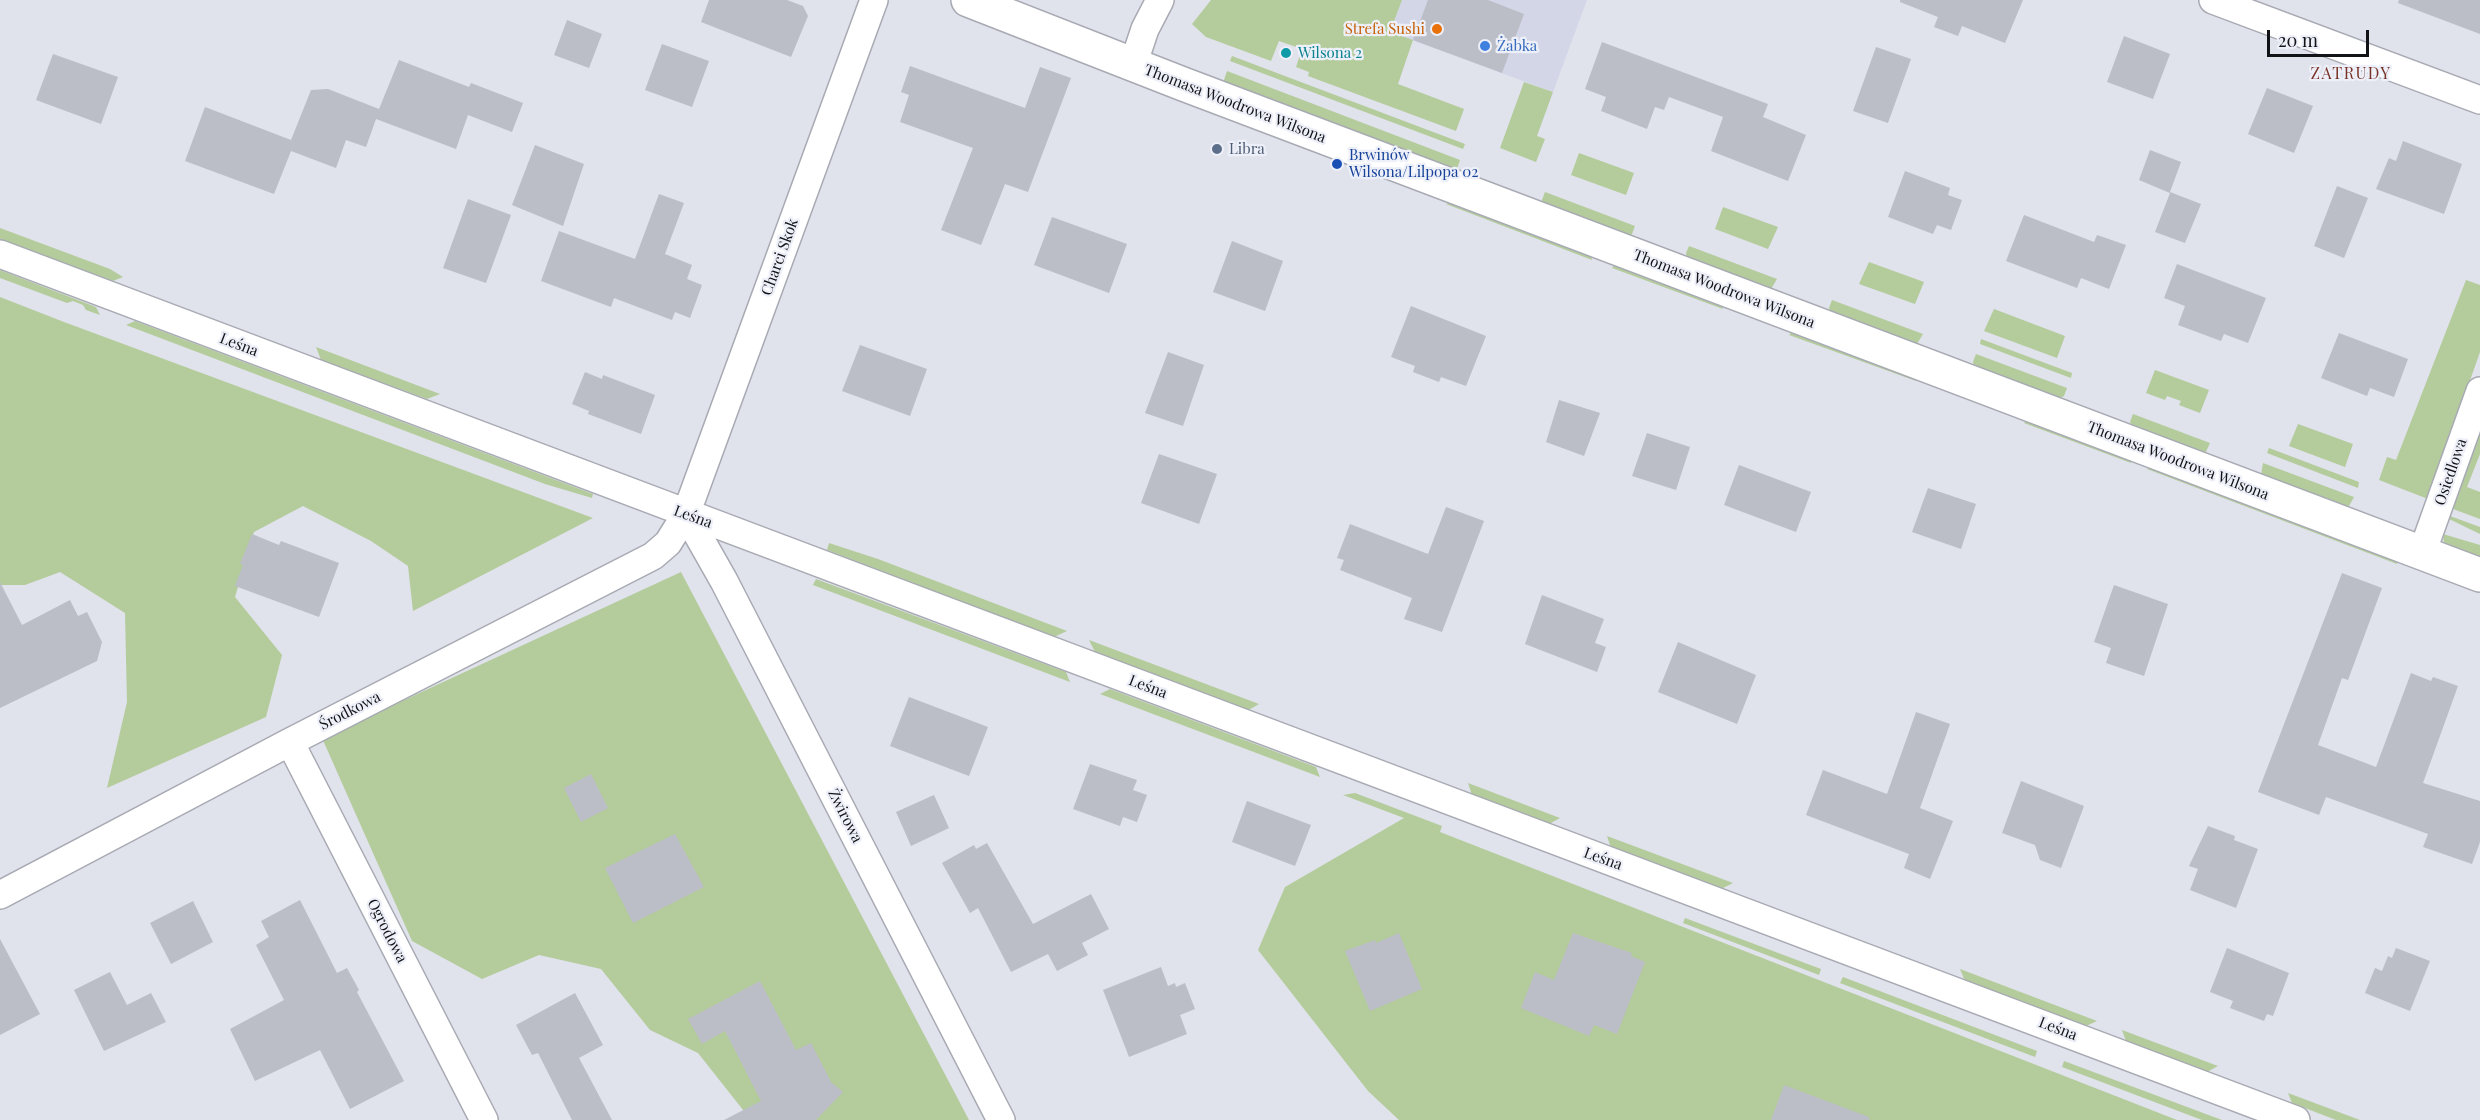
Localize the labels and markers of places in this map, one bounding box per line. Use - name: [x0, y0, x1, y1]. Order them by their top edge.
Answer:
- place label: Strefa Sushi: [1345, 20, 1425, 38]
- marker: Strefa Sushi: [1430, 22, 1444, 36]
- place label: Żabka: [1497, 37, 1537, 55]
- marker: Żabka: [1478, 39, 1492, 53]
- place label: Wilsona 2: [1298, 44, 1362, 62]
- marker: Wilsona 2: [1279, 46, 1293, 60]
- place label: Libra: [1229, 140, 1265, 158]
- marker: Libra: [1210, 142, 1224, 156]
- place label: Brwinów Wilsona/Lilpopa 02: [1349, 146, 1478, 181]
- marker: Brwinów Wilsona/Lilpopa 02: [1330, 157, 1344, 171]

